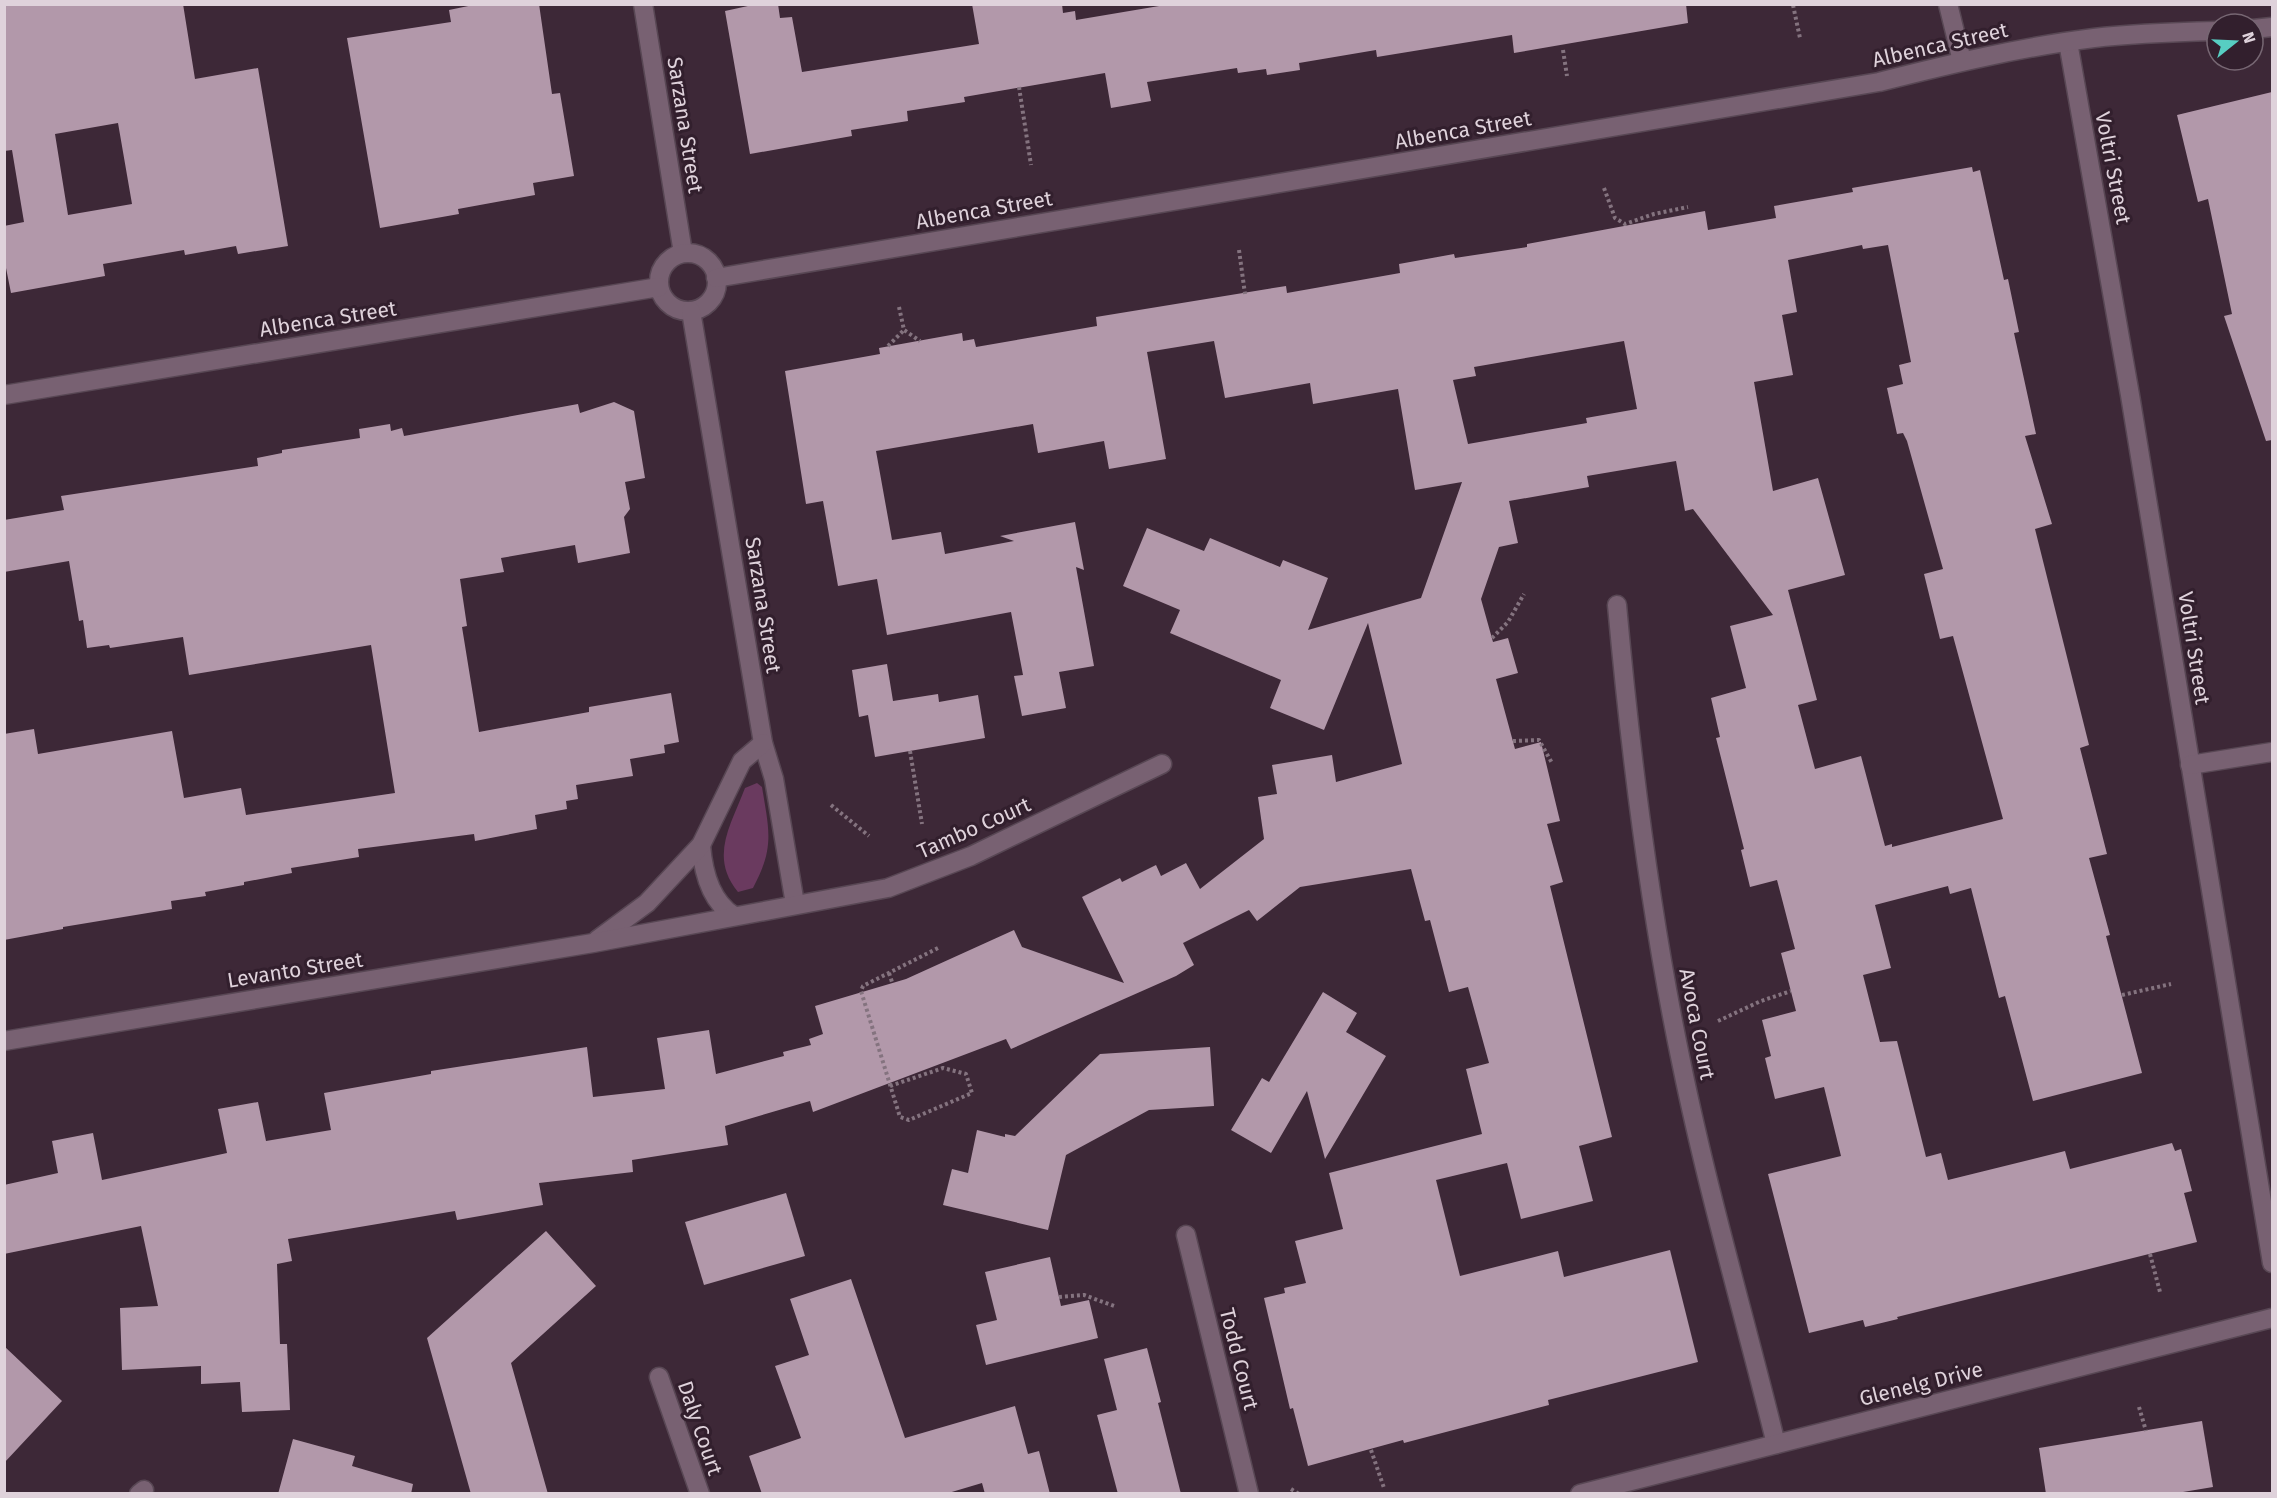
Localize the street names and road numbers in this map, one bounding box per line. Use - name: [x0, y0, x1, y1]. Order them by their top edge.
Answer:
- street label: Albenca Street: [1870, 17, 2011, 73]
- street label: Sarzana Street: [661, 55, 709, 195]
- street label: Albenca Street: [1393, 105, 1534, 155]
- street label: Voltri Street: [2089, 110, 2137, 227]
- street label: Albenca Street: [914, 185, 1055, 235]
- street label: Albenca Street: [258, 295, 399, 343]
- street label: Sarzana Street: [739, 535, 787, 675]
- street label: Voltri Street: [2172, 590, 2216, 707]
- street label: Tambo Court: [913, 791, 1035, 864]
- street label: Levanto Street: [225, 946, 365, 994]
- street label: Avoca Court: [1673, 966, 1721, 1082]
- street label: Todd Court: [1214, 1305, 1264, 1413]
- street label: Glenelg Drive: [1857, 1356, 1985, 1412]
- street label: Daly Court: [672, 1377, 728, 1479]

